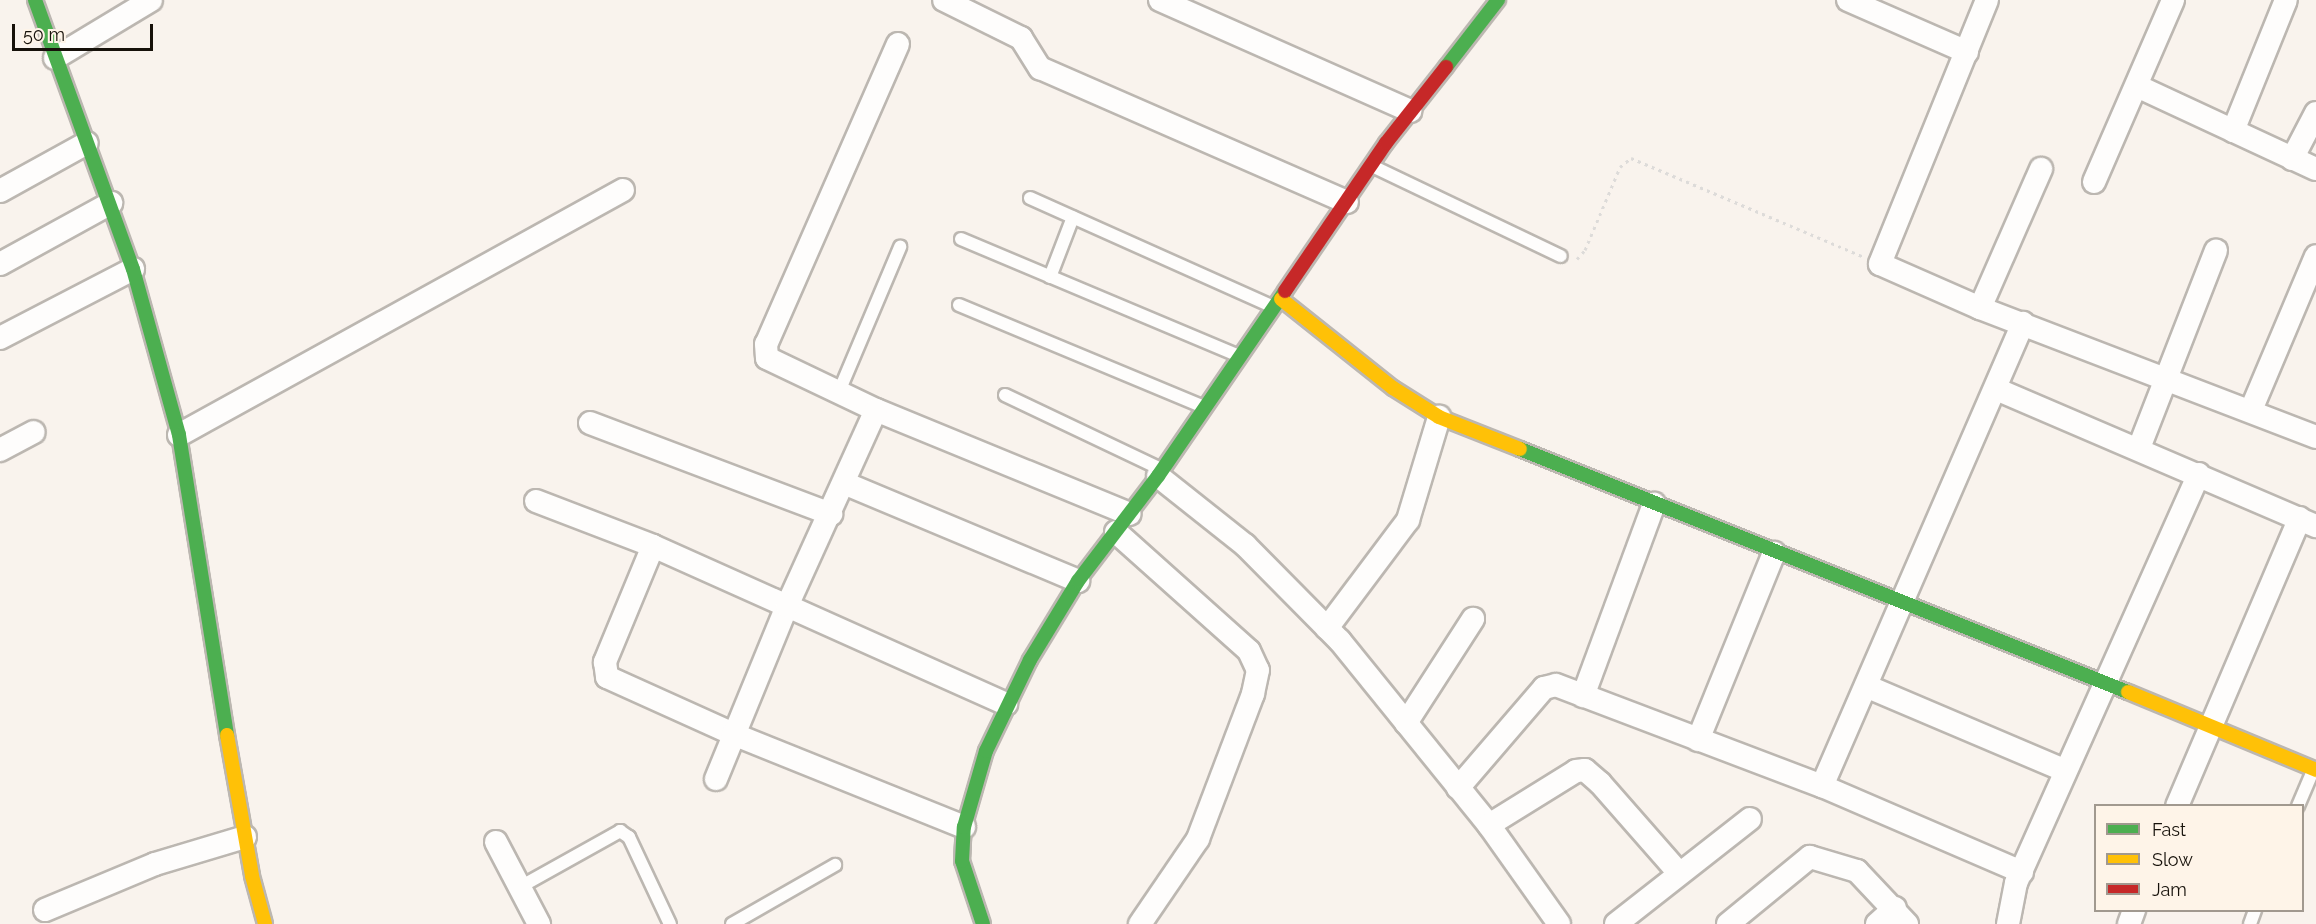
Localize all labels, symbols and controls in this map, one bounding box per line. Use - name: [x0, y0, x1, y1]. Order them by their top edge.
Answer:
- scale bar: [15, 12, 156, 50]
- text: 50 m: [23, 24, 65, 45]
- legend: [2094, 804, 2304, 912]
- text: Fast: [2152, 819, 2186, 840]
- text: Slow: [2152, 849, 2193, 870]
- text: Jam: [2152, 879, 2187, 900]

